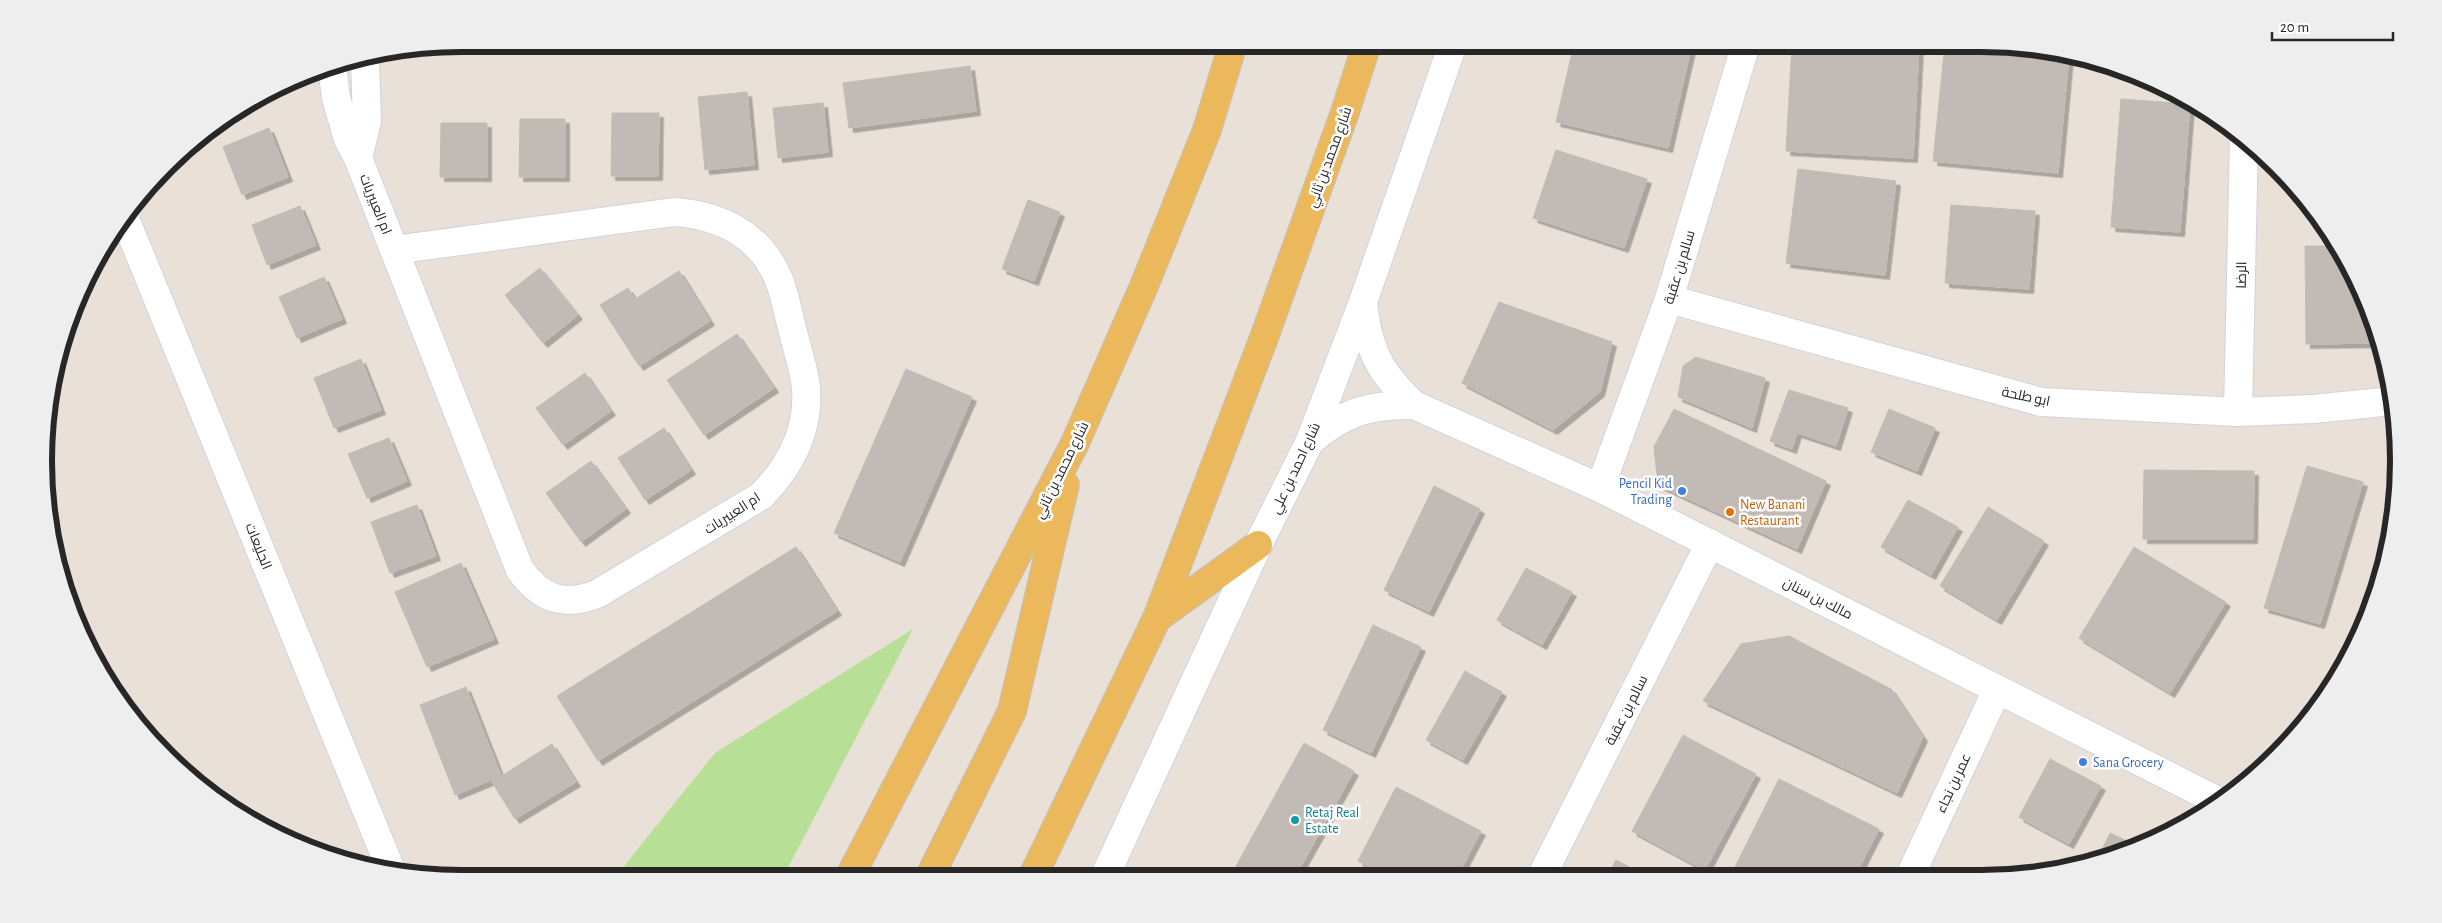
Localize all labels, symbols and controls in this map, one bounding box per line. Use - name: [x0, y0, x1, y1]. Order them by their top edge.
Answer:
- scale bar: [2272, 10, 2393, 42]
- text: 20 m: [2280, 20, 2309, 35]
- street label: شارع محمد بن ثاني: [1305, 105, 1358, 211]
- street label: ام العبيريات: [355, 172, 394, 237]
- street label: سالم بن عقبة: [1662, 229, 1700, 306]
- street label: الرضا: [2235, 261, 2249, 289]
- street label: ابو طلحة: [2000, 385, 2051, 409]
- street label: شارع محمد بن ثاني: [1032, 420, 1095, 523]
- street label: شارع احمد بن علي: [1269, 421, 1327, 518]
- place label: Pencil Kid Trading: [1619, 477, 1672, 507]
- marker: Pencil Kid Trading: [1676, 485, 1688, 497]
- street label: ام العبيريات: [702, 491, 764, 539]
- place label: New Banani Restaurant: [1740, 498, 1806, 528]
- marker: New Banani Restaurant: [1724, 506, 1736, 518]
- street label: الجليعات: [242, 521, 274, 572]
- street label: مالك بن سنان: [1781, 575, 1854, 622]
- street label: سالم بن عقبة: [1603, 673, 1652, 749]
- street label: عمر بن نجاء: [1934, 751, 1974, 815]
- marker: Sana Grocery: [2077, 756, 2089, 768]
- place label: Sana Grocery: [2093, 756, 2164, 770]
- place label: Retaj Real Estate: [1305, 806, 1359, 836]
- marker: Retaj Real Estate: [1289, 814, 1301, 826]

